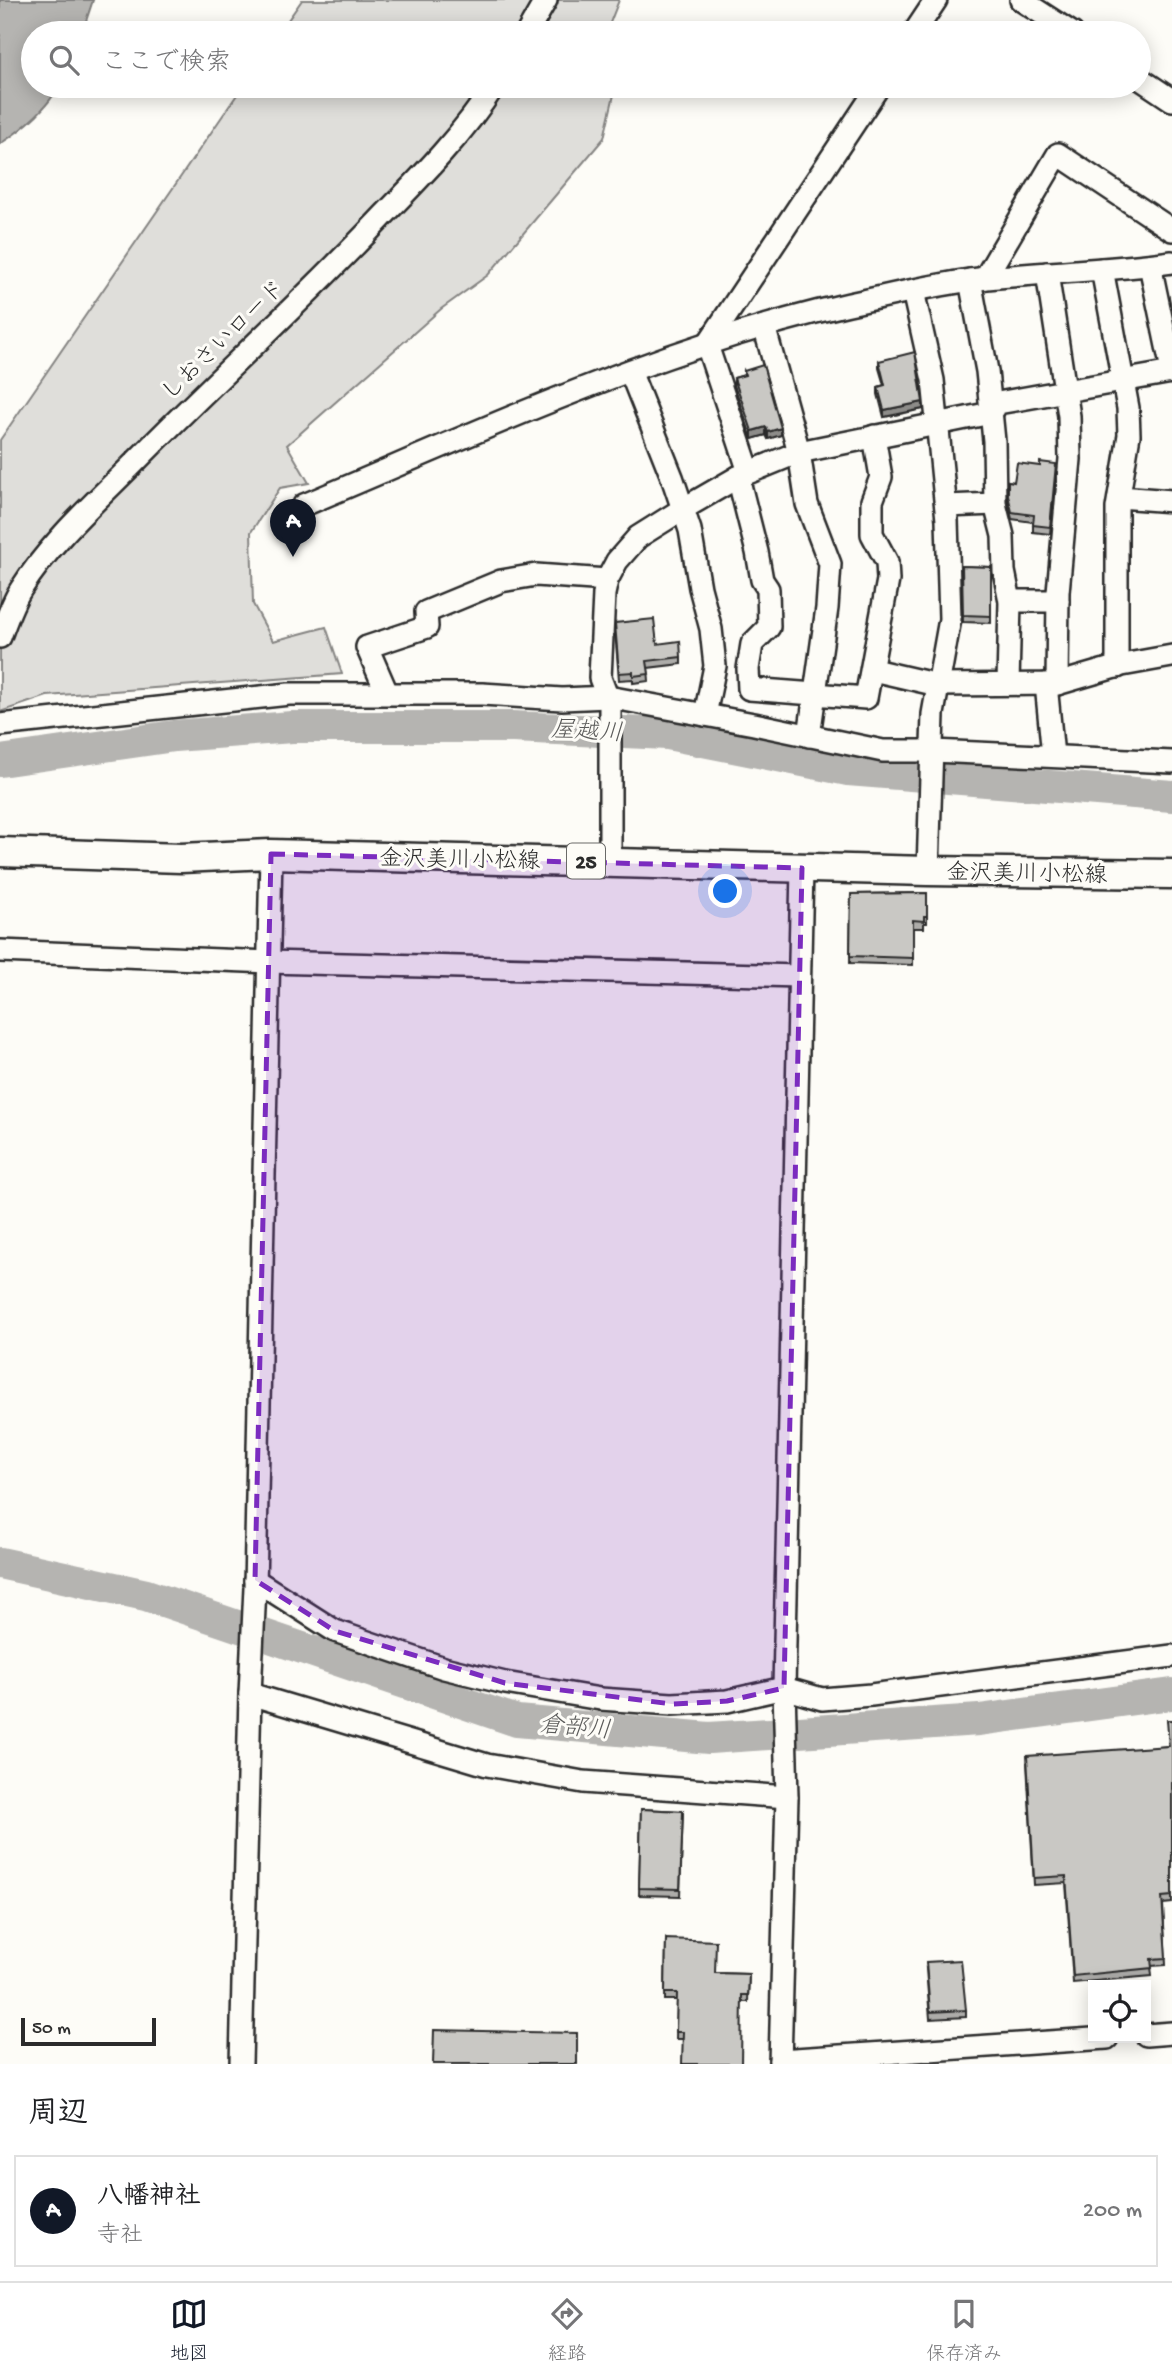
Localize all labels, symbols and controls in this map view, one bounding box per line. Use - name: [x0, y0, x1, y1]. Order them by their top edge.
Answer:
- search box: [21, 21, 1151, 98]
- icon: search: [45, 41, 83, 79]
- text: ここで検索: [101, 49, 231, 80]
- street label: しおさいロード: [157, 276, 292, 407]
- pin: A: [270, 499, 316, 557]
- water label: 屋越川: [550, 717, 624, 750]
- road number: 25: [567, 844, 605, 878]
- street label: 金沢美川小松線: [379, 846, 541, 876]
- street label: 金沢美川小松線: [946, 860, 1108, 890]
- your location: [708, 874, 742, 908]
- water label: 倉部川: [538, 1711, 612, 1747]
- map controls: [1088, 1980, 1151, 2043]
- button: locate: [1088, 1980, 1151, 2043]
- scale bar: [21, 2015, 156, 2047]
- text: 50 m: [32, 2018, 71, 2041]
- text: 周辺: [28, 2098, 88, 2133]
- text: 八幡神社: [97, 2183, 201, 2214]
- text: A: [46, 2198, 60, 2225]
- text: 200 m: [1083, 2198, 1142, 2225]
- text: 寺社: [97, 2223, 143, 2250]
- tab: 地図: [170, 2295, 208, 2367]
- tab: 経路: [548, 2295, 586, 2367]
- tab: 保存済み: [926, 2295, 1002, 2367]

